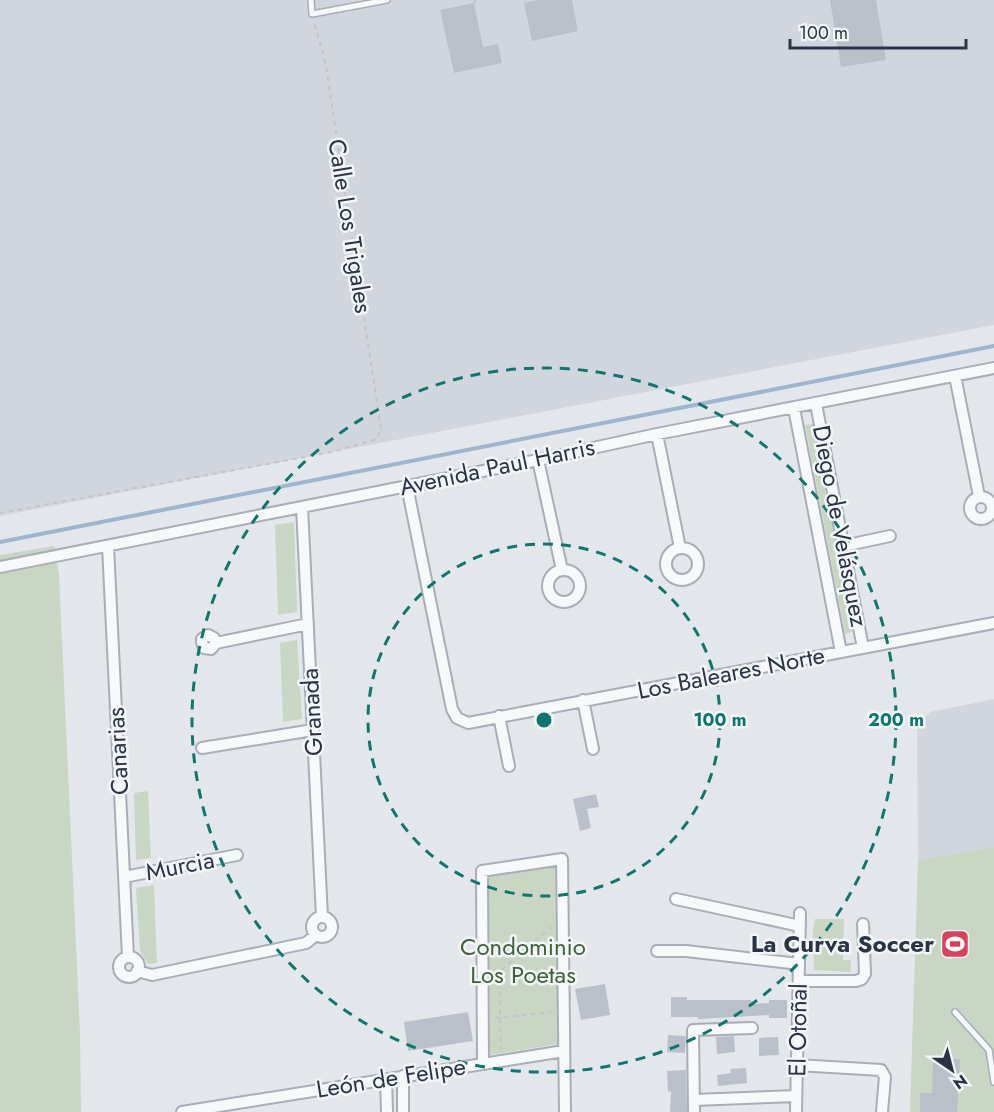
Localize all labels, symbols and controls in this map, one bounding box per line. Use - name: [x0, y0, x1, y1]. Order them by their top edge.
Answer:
- scale bar: [790, 12, 966, 50]
- text: 100 m: [799, 20, 848, 46]
- street label: Calle Los Trigales: [319, 136, 382, 316]
- street label: Diego de Velásquez: [804, 422, 877, 630]
- street label: Avenida Paul Harris: [396, 429, 598, 504]
- street label: Los Baleares Norte: [634, 637, 828, 708]
- street label: Granada: [292, 667, 331, 757]
- street label: Canarias: [98, 706, 137, 796]
- text: 100 m: [693, 707, 747, 733]
- text: 200 m: [868, 707, 924, 733]
- centre of rings: [534, 710, 554, 730]
- street label: Murcia: [143, 842, 217, 889]
- place label: La Curva Soccer: [751, 926, 934, 961]
- sports icon: La Curva Soccer: [939, 928, 971, 960]
- park label: Condominio Los Poetas: [460, 929, 586, 992]
- street label: El Otoñal: [779, 983, 816, 1077]
- north arrow: [922, 1040, 982, 1100]
- street label: León de Felipe: [314, 1048, 468, 1107]
- text: N: [949, 1069, 972, 1095]

